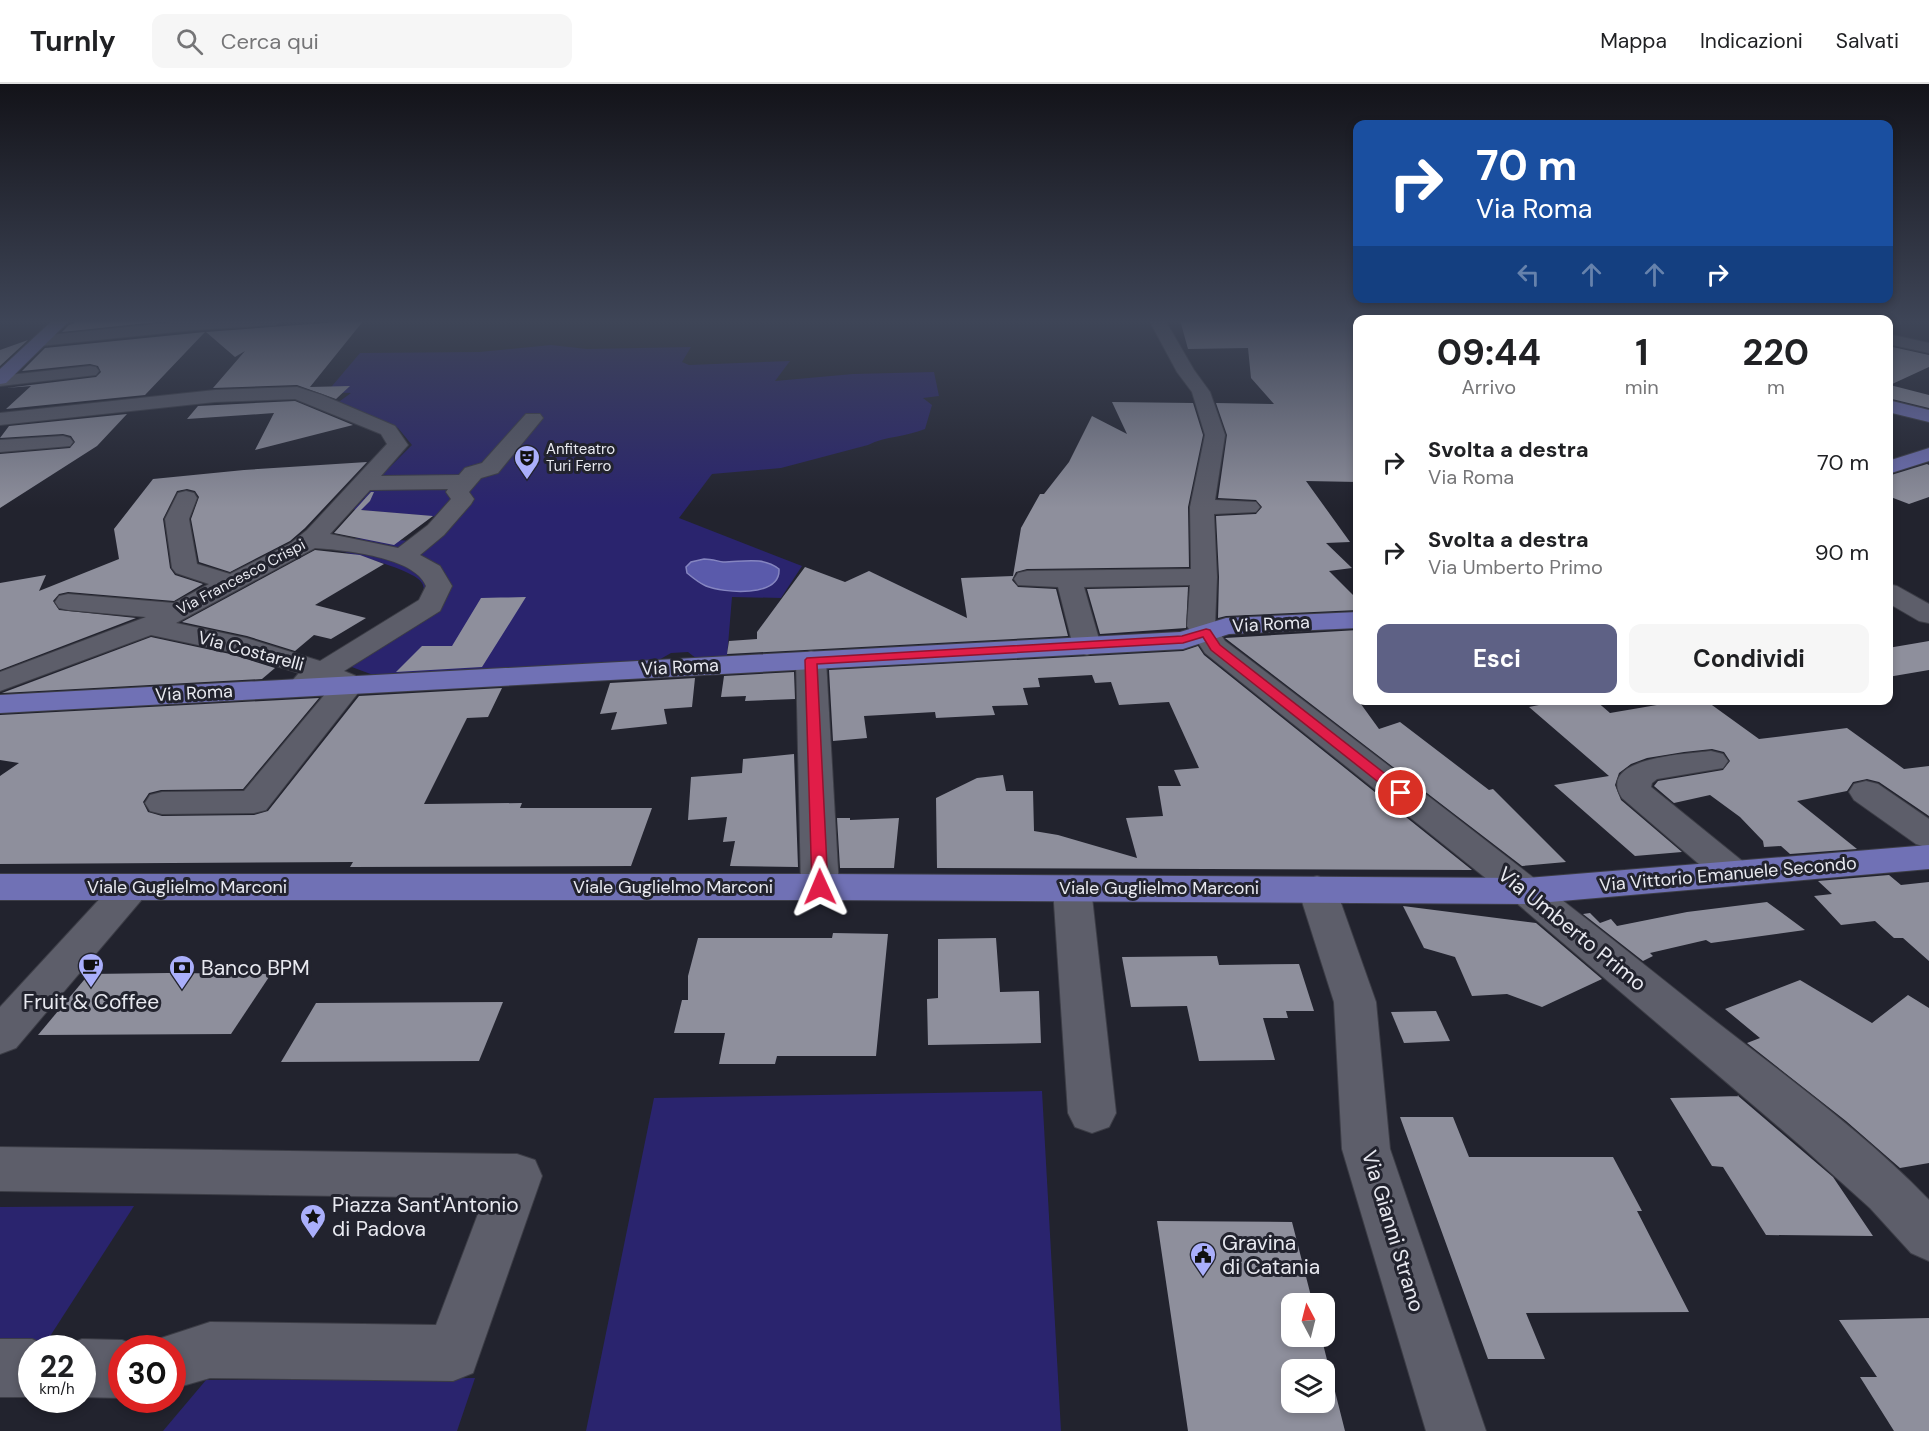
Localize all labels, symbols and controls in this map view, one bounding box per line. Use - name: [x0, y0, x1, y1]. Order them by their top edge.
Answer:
- search box: [152, 14, 572, 68]
- text: Turnly: [30, 23, 116, 60]
- icon: search: [173, 25, 206, 58]
- text: Cerca qui: [221, 27, 319, 56]
- text: Mappa: [1600, 27, 1667, 55]
- text: Indicazioni: [1700, 27, 1803, 55]
- text: Salvati: [1836, 27, 1899, 55]
- text: 70 m: [1476, 138, 1577, 193]
- icon: right: [1377, 144, 1455, 222]
- text: Via Roma: [1476, 191, 1592, 226]
- icon: left: [1512, 258, 1545, 291]
- icon: ahead: [1575, 258, 1608, 291]
- icon: ahead: [1638, 258, 1671, 291]
- icon: right: [1701, 258, 1734, 291]
- text: 09:44: [1437, 329, 1541, 376]
- text: 1: [1635, 329, 1648, 376]
- text: 220: [1742, 329, 1809, 376]
- text: Arrivo: [1461, 374, 1516, 400]
- text: min: [1625, 374, 1659, 400]
- text: m: [1767, 374, 1785, 400]
- text: Svolta a destra: [1428, 435, 1589, 464]
- place label: Anfiteatro Turi Ferro: [546, 439, 615, 476]
- theatre icon: Anfiteatro Turi Ferro: [512, 443, 542, 481]
- icon: right: [1377, 446, 1410, 479]
- text: 70 m: [1817, 448, 1869, 477]
- text: Via Roma: [1428, 464, 1514, 490]
- text: Svolta a destra: [1428, 525, 1589, 554]
- street label: Via Francesco Crispi: [173, 535, 309, 619]
- icon: right: [1377, 536, 1410, 569]
- text: 90 m: [1815, 538, 1869, 567]
- text: Via Umberto Primo: [1428, 554, 1603, 580]
- street label: Via Roma: [1232, 610, 1310, 638]
- button: Esci: [1377, 624, 1617, 693]
- button: Condividi: [1629, 624, 1869, 693]
- street label: Via Costarelli: [195, 625, 307, 677]
- street label: Via Roma: [641, 653, 719, 681]
- street label: Via Roma: [155, 679, 233, 707]
- pin: [1375, 767, 1426, 818]
- icon: arrive: [1384, 776, 1417, 809]
- street label: Via Vittorio Emanuele Secondo: [1598, 851, 1858, 897]
- position arrow: [788, 855, 852, 919]
- street label: Via Umberto Primo: [1492, 860, 1652, 998]
- street label: Viale Guglielmo Marconi: [87, 875, 287, 899]
- street label: Viale Guglielmo Marconi: [573, 875, 773, 899]
- street label: Viale Guglielmo Marconi: [1059, 876, 1259, 900]
- cafe icon: Fruit & Coffee: [76, 951, 106, 989]
- bank icon: Banco BPM: [167, 953, 197, 991]
- place label: Banco BPM: [201, 954, 310, 982]
- place label: Fruit & Coffee: [23, 988, 159, 1016]
- street label: Via Gianni Strano: [1355, 1147, 1431, 1315]
- place label: Piazza Sant'Antonio di Padova: [332, 1191, 519, 1243]
- place icon: Piazza Sant'Antonio di Padova: [298, 1202, 328, 1240]
- place label: Gravina di Catania: [1222, 1229, 1320, 1281]
- public building icon: Gravina di Catania: [1188, 1240, 1218, 1278]
- north arrow: [1281, 1293, 1335, 1347]
- map controls: [1281, 1293, 1335, 1413]
- speed limit sign: 30: [108, 1335, 186, 1413]
- text: 22: [40, 1347, 74, 1386]
- button: layers: [1281, 1359, 1335, 1413]
- text: km/h: [39, 1379, 75, 1399]

